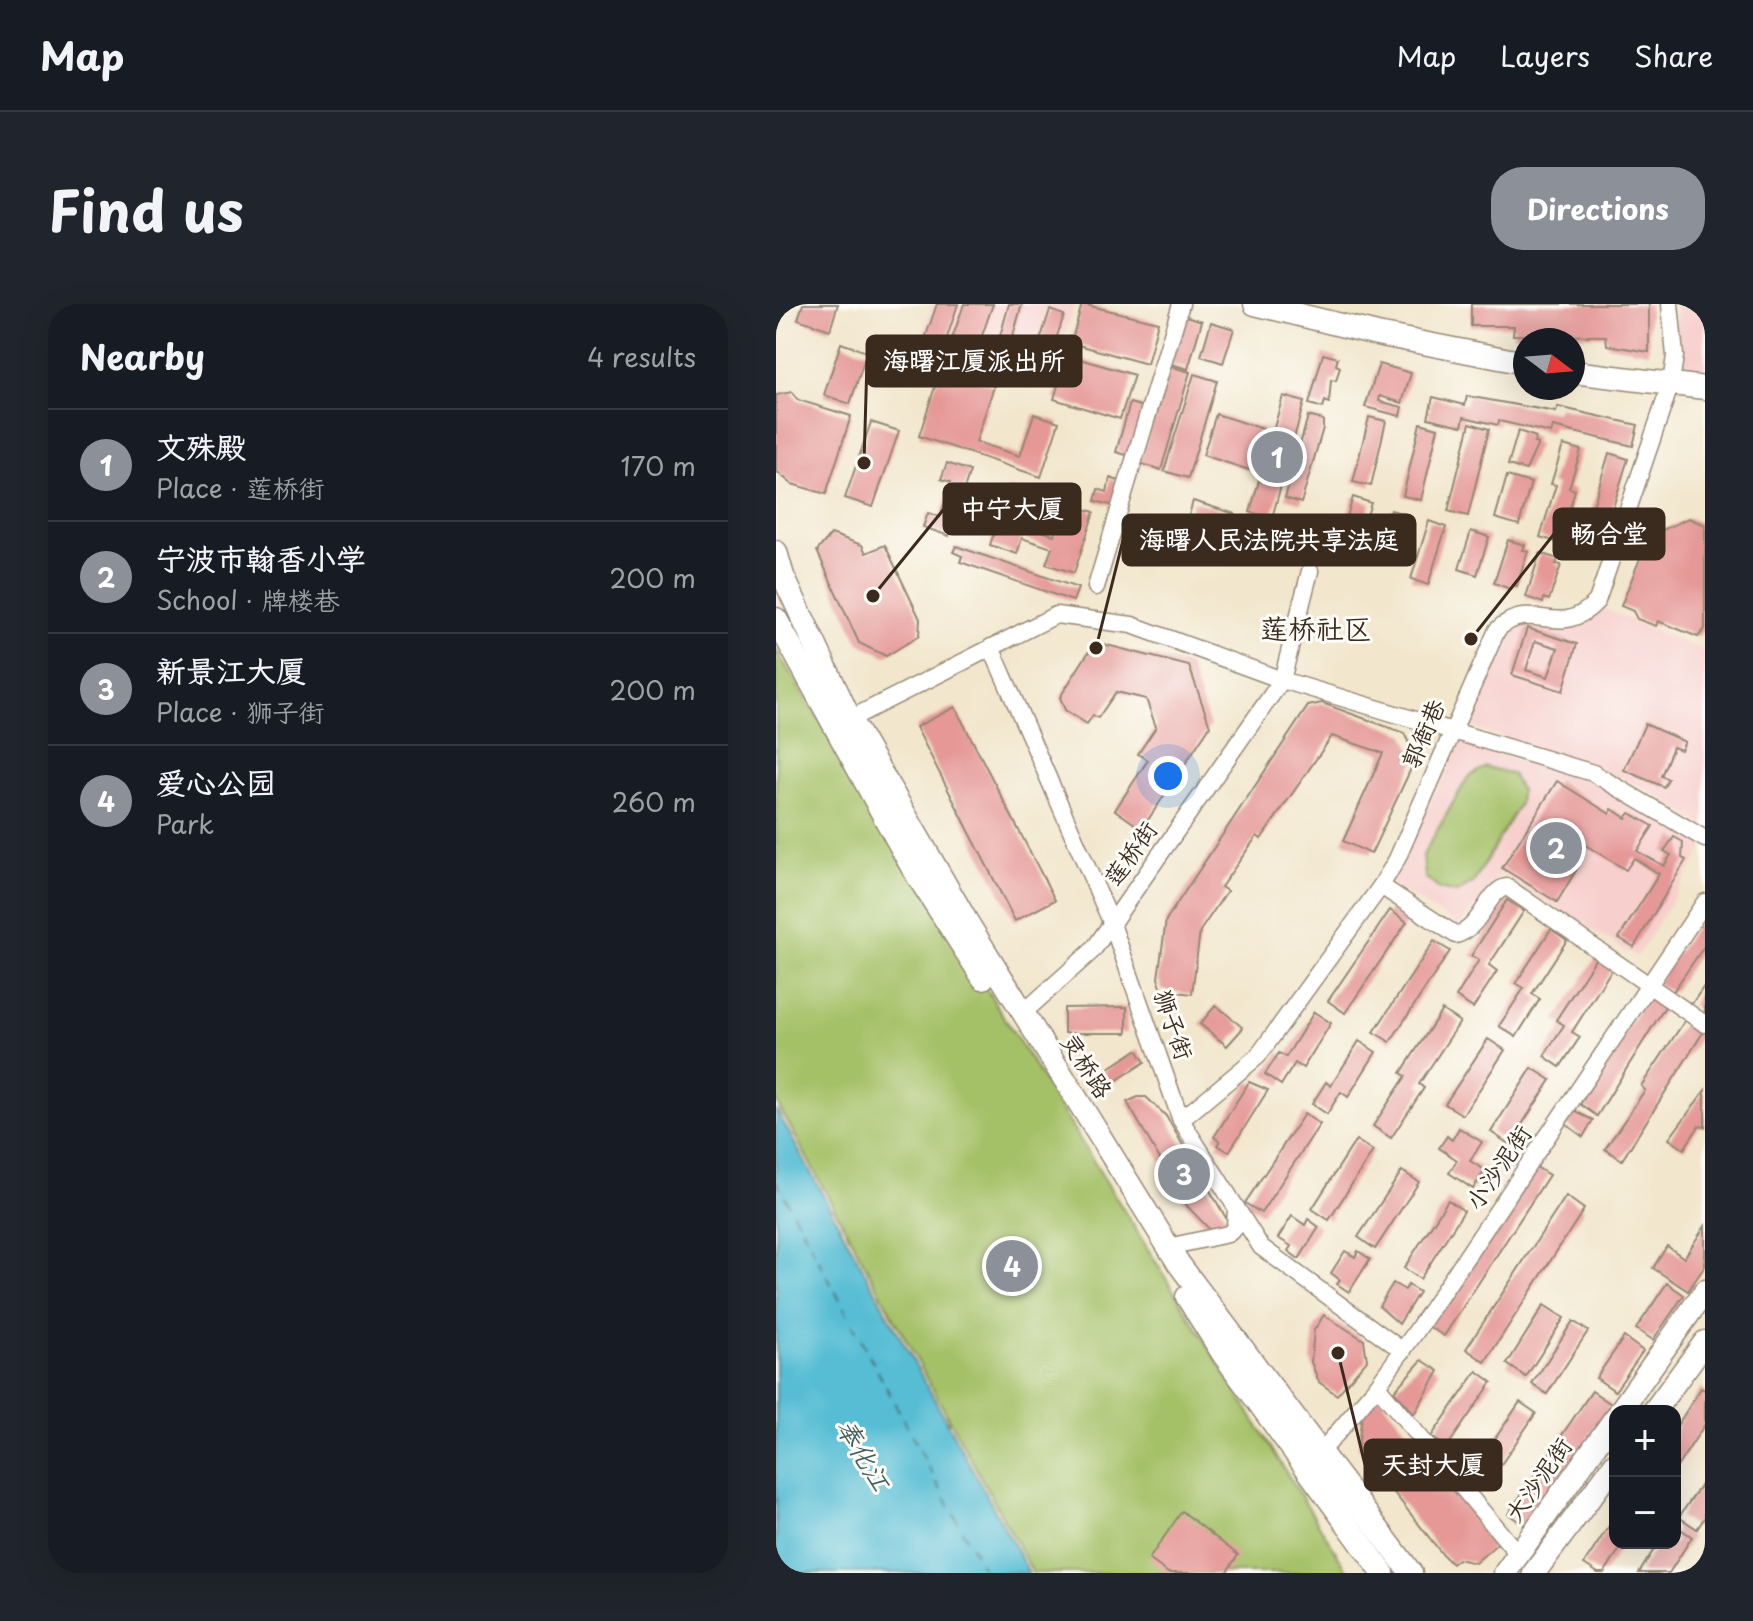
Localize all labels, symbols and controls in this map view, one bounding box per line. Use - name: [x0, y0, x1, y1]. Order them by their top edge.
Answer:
- text: Map: [40, 27, 124, 84]
- text: Map: [1396, 34, 1456, 77]
- text: Layers: [1500, 34, 1590, 77]
- text: Share: [1634, 34, 1713, 77]
- text: Find us: [48, 166, 244, 251]
- button: Directions: [1491, 167, 1705, 250]
- north arrow: [1513, 328, 1585, 400]
- text: Nearby: [80, 330, 205, 382]
- callout: 海曙江厦派出所: [867, 336, 1081, 386]
- text: 4 results: [587, 337, 696, 376]
- text: 海曙江厦派出所: [883, 340, 1065, 379]
- text: 文殊殿: [156, 423, 246, 468]
- pin: 1: [1251, 427, 1303, 487]
- text: 1: [100, 446, 112, 485]
- text: 170 m: [621, 446, 696, 485]
- text: Place · 莲桥街: [156, 468, 324, 507]
- callout: 中宁大厦: [944, 484, 1080, 534]
- text: 中宁大厦: [960, 488, 1064, 527]
- callout: 畅合堂: [1554, 509, 1664, 559]
- text: 畅合堂: [1570, 513, 1648, 552]
- callout: 海曙人民法院共享法庭: [1123, 515, 1415, 565]
- text: 海曙人民法院共享法庭: [1139, 519, 1399, 558]
- text: 宁波市翰香小学: [156, 535, 366, 580]
- text: 2: [97, 558, 115, 597]
- text: 200 m: [609, 558, 696, 597]
- text: School · 牌楼巷: [156, 580, 340, 619]
- district label: 莲桥社区: [1260, 606, 1372, 649]
- text: 新景江大厦: [156, 647, 306, 692]
- text: 3: [97, 670, 115, 709]
- text: 200 m: [609, 670, 696, 709]
- text: Place · 狮子街: [156, 692, 324, 731]
- street label: 郭衙巷: [1392, 693, 1453, 773]
- your location: [1148, 756, 1188, 796]
- text: 爱心公园: [156, 759, 276, 804]
- text: 4: [97, 782, 115, 821]
- text: 260 m: [612, 782, 696, 821]
- text: Park: [156, 804, 214, 843]
- street label: 莲桥街: [1094, 813, 1165, 893]
- pin: 2: [1530, 818, 1582, 878]
- street label: 狮子街: [1146, 984, 1204, 1064]
- street label: 灵桥路: [1053, 1025, 1122, 1105]
- street label: 小沙泥街: [1456, 1117, 1539, 1217]
- pin: 3: [1158, 1144, 1210, 1204]
- pin: 4: [986, 1236, 1038, 1296]
- map controls: [1609, 1405, 1681, 1549]
- button: +: [1609, 1405, 1681, 1477]
- water label: 奉化江: [827, 1411, 902, 1499]
- street label: 大沙泥街: [1495, 1429, 1580, 1528]
- callout: 天封大厦: [1365, 1440, 1501, 1490]
- text: 天封大厦: [1381, 1444, 1485, 1483]
- button: −: [1609, 1477, 1681, 1549]

